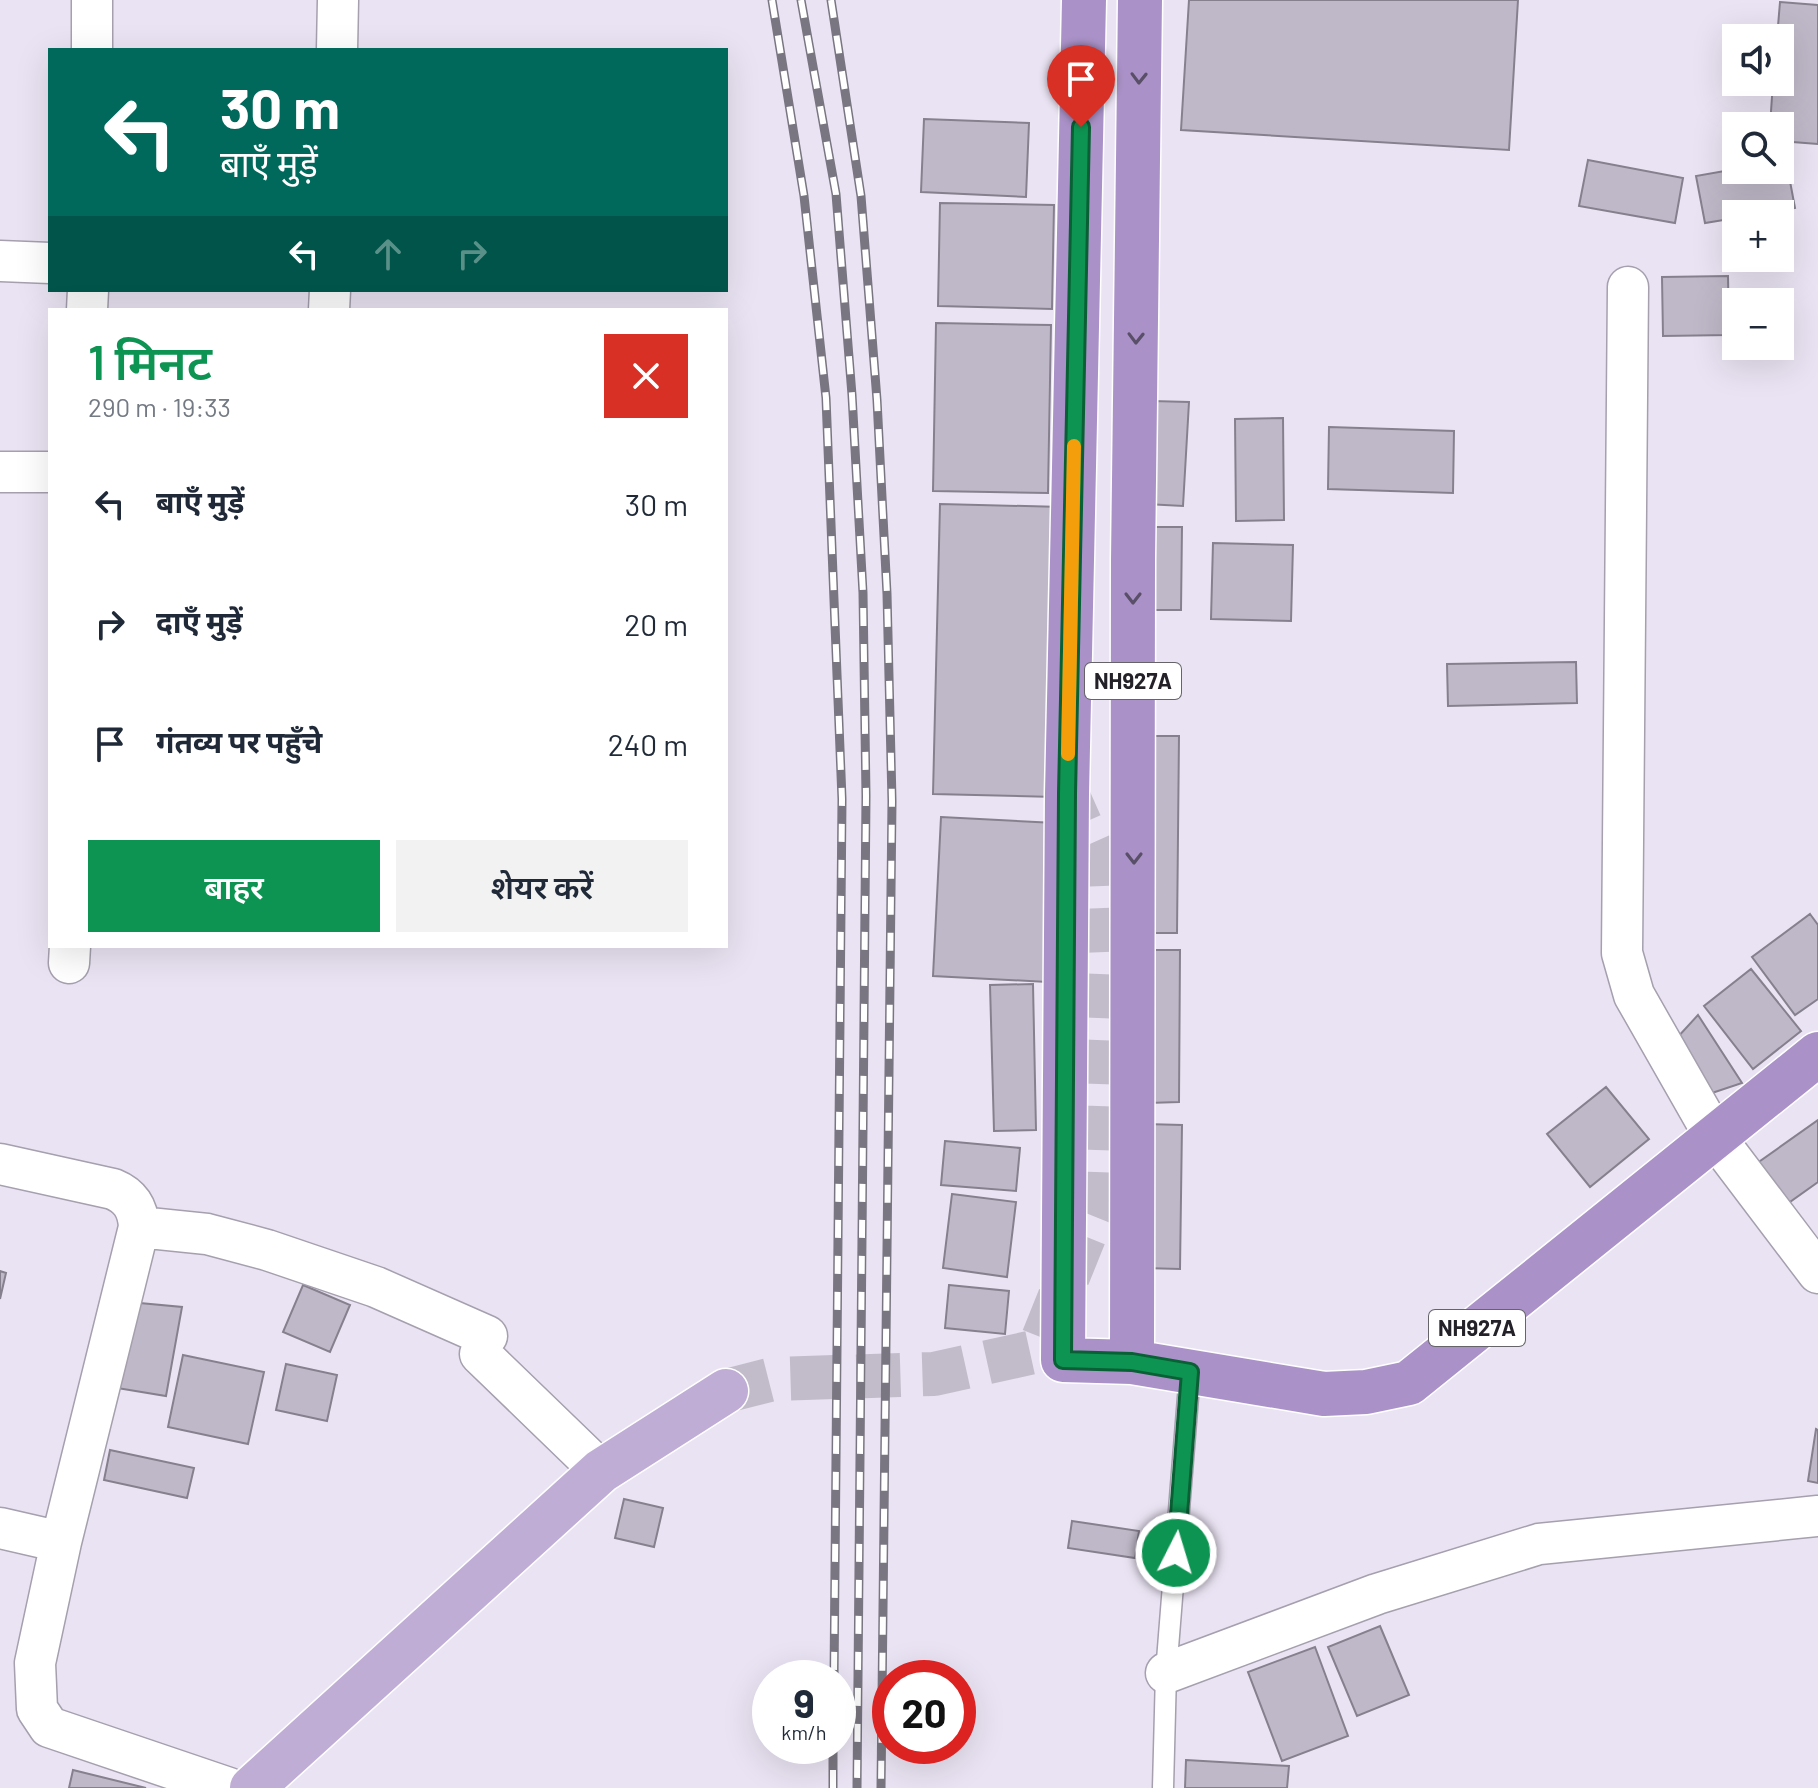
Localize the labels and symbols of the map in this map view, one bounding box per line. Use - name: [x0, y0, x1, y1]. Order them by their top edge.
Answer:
- pin: [1047, 45, 1115, 127]
- one-way arrow: [1130, 72, 1148, 85]
- one-way arrow: [1127, 332, 1144, 345]
- one-way arrow: [1124, 592, 1142, 605]
- road number: NH927A: [1085, 663, 1181, 699]
- one-way arrow: [1125, 852, 1143, 865]
- road number: NH927A: [1429, 1310, 1525, 1346]
- position arrow: [1134, 1511, 1218, 1595]
- speed limit sign: 20: [872, 1660, 976, 1764]

